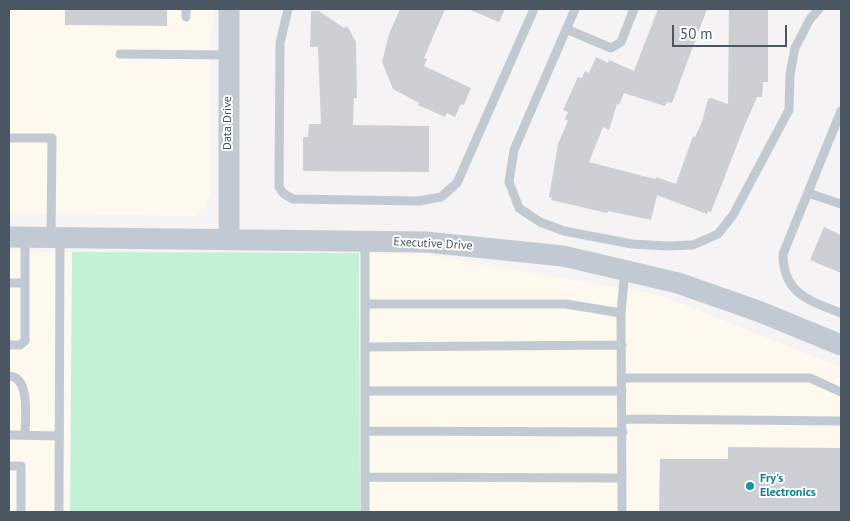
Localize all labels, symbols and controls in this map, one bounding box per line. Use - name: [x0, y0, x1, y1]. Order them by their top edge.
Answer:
- scale bar: [675, 15, 790, 47]
- text: 50 m: [680, 24, 713, 43]
- street label: Data Drive: [221, 96, 235, 150]
- street label: Executive Drive: [393, 235, 473, 253]
- place label: Fry's Electronics: [760, 472, 816, 500]
- marker: Fry's Electronics: [744, 480, 756, 492]

